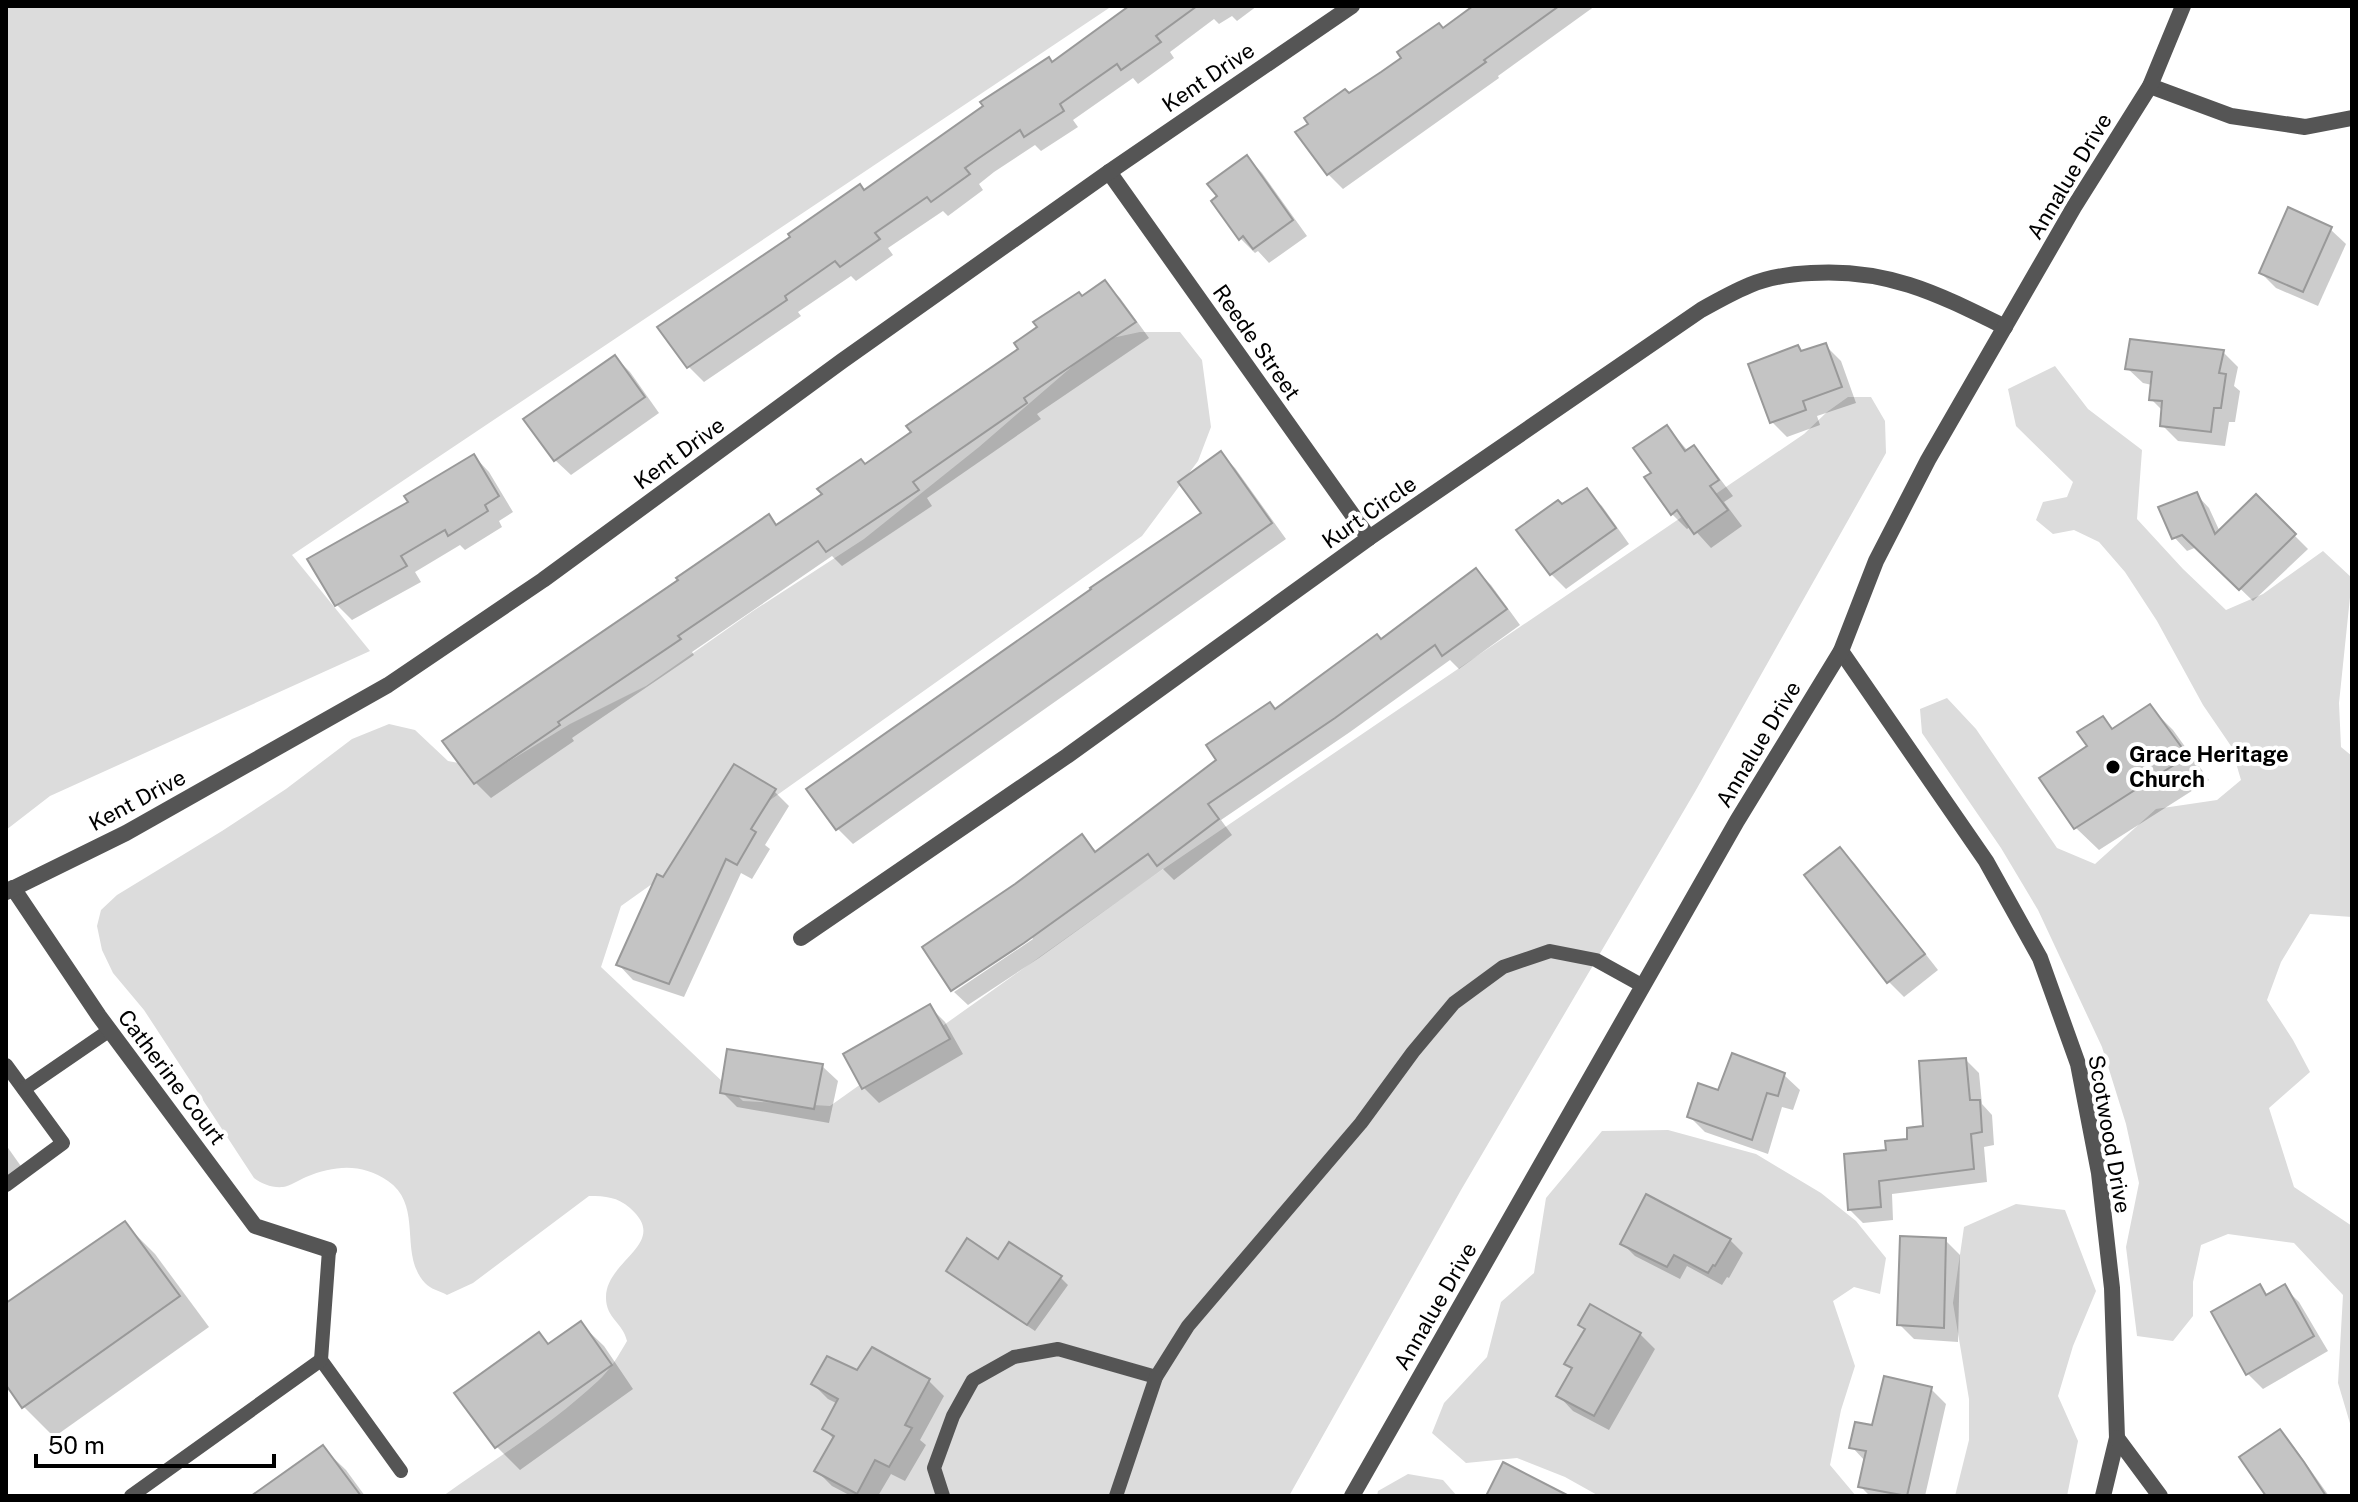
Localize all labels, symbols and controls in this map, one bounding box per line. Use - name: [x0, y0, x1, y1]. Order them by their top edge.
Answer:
- street label: Kent Drive: [1157, 37, 1259, 117]
- street label: Annalue Drive: [2021, 108, 2117, 244]
- street label: Reede Street: [1208, 279, 1306, 405]
- street label: Kent Drive: [629, 411, 729, 495]
- street label: Kurt Circle: [1317, 470, 1421, 554]
- street label: Annalue Drive: [1710, 676, 1806, 812]
- place label: Grace Heritage Church: [2129, 741, 2289, 792]
- marker: Grace Heritage Church: [2104, 758, 2122, 776]
- street label: Kent Drive: [84, 764, 190, 836]
- street label: Catherine Court: [113, 1004, 231, 1150]
- street label: Scotwood Drive: [2083, 1053, 2137, 1215]
- street label: Annalue Drive: [1388, 1238, 1482, 1374]
- scale bar: [36, 1418, 274, 1468]
- text: 50 m: [48, 1431, 105, 1459]

